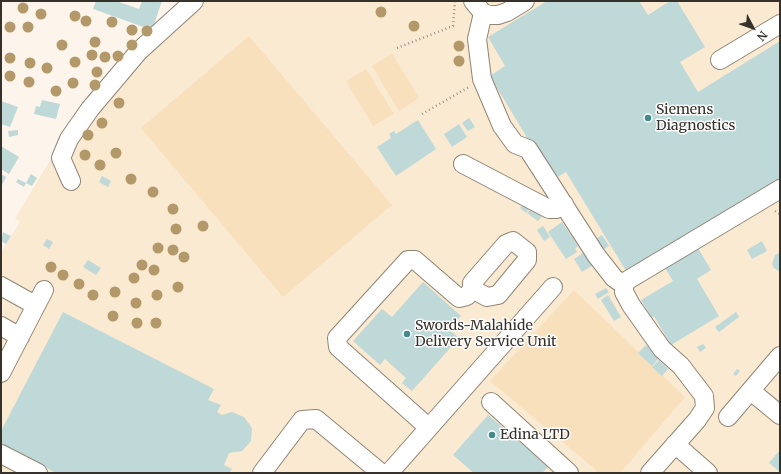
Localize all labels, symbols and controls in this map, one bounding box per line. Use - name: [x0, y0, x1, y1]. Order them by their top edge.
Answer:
- north arrow: [733, 8, 773, 48]
- text: N: [754, 28, 770, 44]
- place label: Siemens Diagnostics: [656, 102, 735, 134]
- marker: Siemens Diagnostics: [643, 113, 653, 123]
- place label: Swords-Malahide Delivery Service Unit: [415, 318, 556, 350]
- marker: Swords-Malahide Delivery Service Unit: [402, 329, 412, 339]
- place label: Edina LTD: [500, 427, 570, 443]
- marker: Edina LTD: [487, 430, 497, 440]

